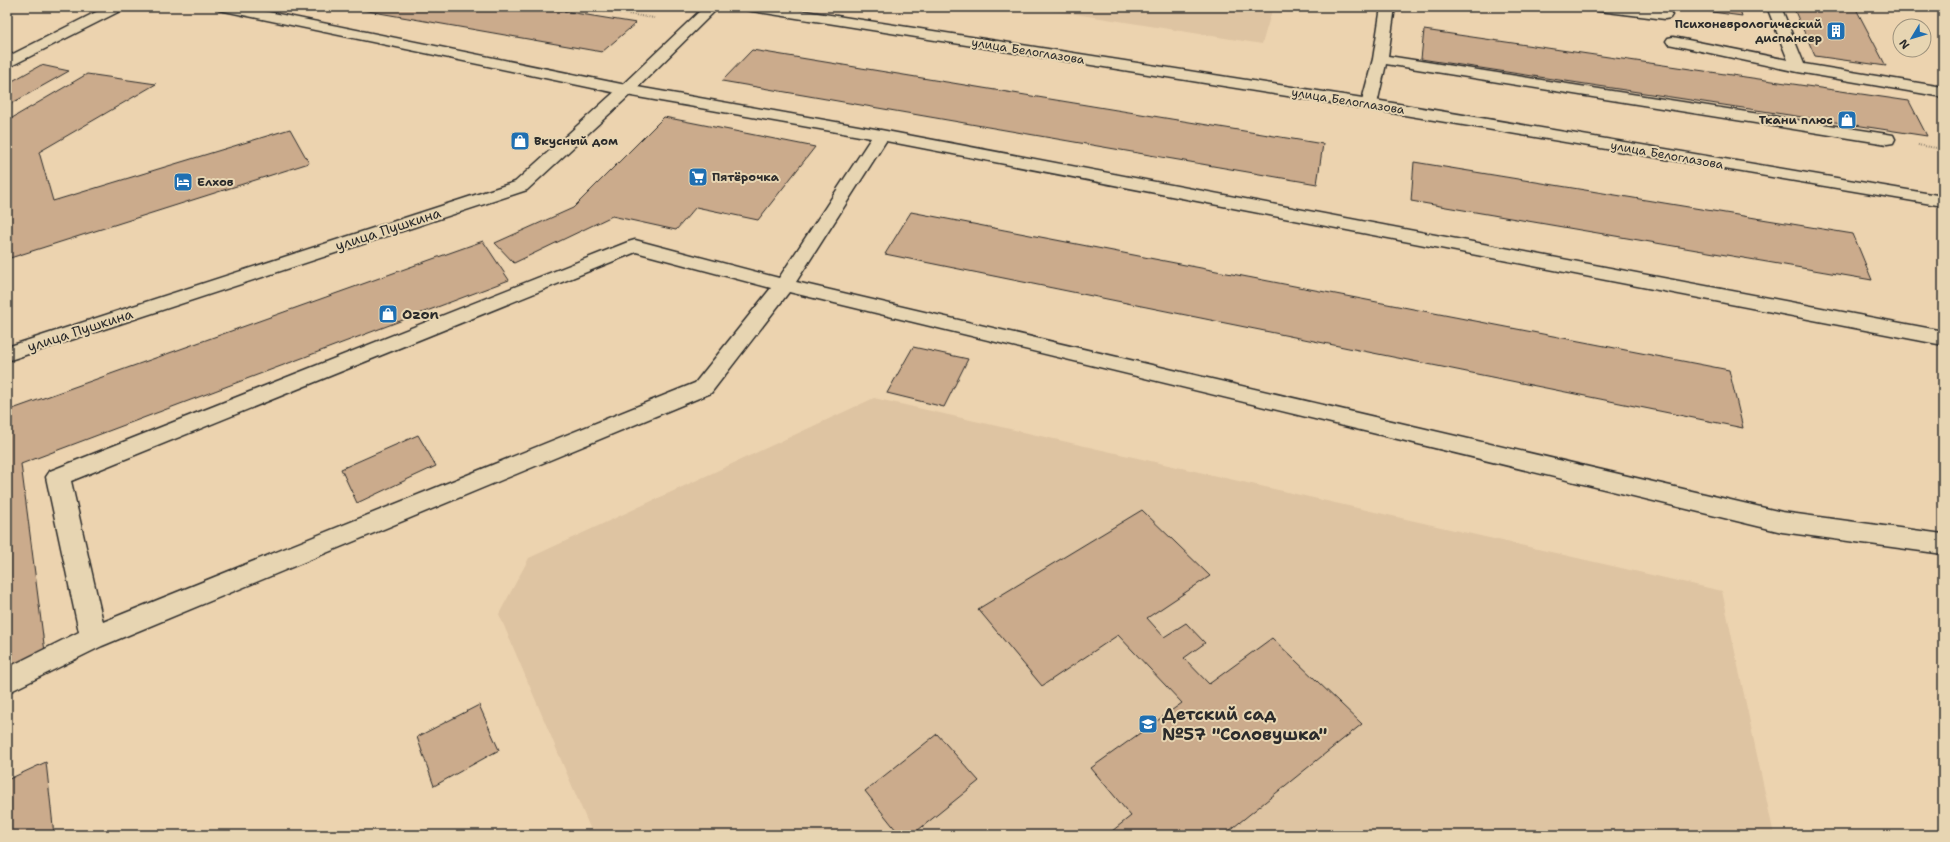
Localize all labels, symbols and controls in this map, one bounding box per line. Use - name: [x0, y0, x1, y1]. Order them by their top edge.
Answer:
- place label: Психоневрологический диспансер: [1675, 16, 1823, 46]
- north arrow: [1892, 18, 1932, 58]
- building icon: Психоневрологический диспансер: [1825, 20, 1847, 42]
- street label: улица Белоглазова: [970, 34, 1086, 68]
- text: N: [1896, 36, 1913, 52]
- street label: улица Белоглазова: [1290, 84, 1406, 118]
- shop icon: Ткани плюс: [1836, 109, 1858, 131]
- place label: Ткани плюс: [1759, 112, 1833, 128]
- shop icon: Вкусный дом: [509, 130, 531, 152]
- place label: Вкусный дом: [534, 133, 618, 149]
- street label: улица Белоглазова: [1609, 137, 1725, 173]
- supermarket icon: Пятёрочка: [687, 166, 709, 188]
- place label: Пятёрочка: [712, 169, 780, 185]
- hotel icon: Елхов: [172, 171, 194, 193]
- place label: Елхов: [197, 174, 234, 190]
- street label: улица Пушкина: [333, 203, 443, 255]
- shop icon: Ozon: [377, 303, 399, 325]
- street label: улица Пушкина: [25, 304, 135, 356]
- place label: Ozon: [402, 305, 439, 323]
- place label: Детский сад №57 "Соловушка": [1162, 703, 1328, 745]
- school or university icon: Детский сад №57 "Соловушка": [1137, 713, 1159, 735]

